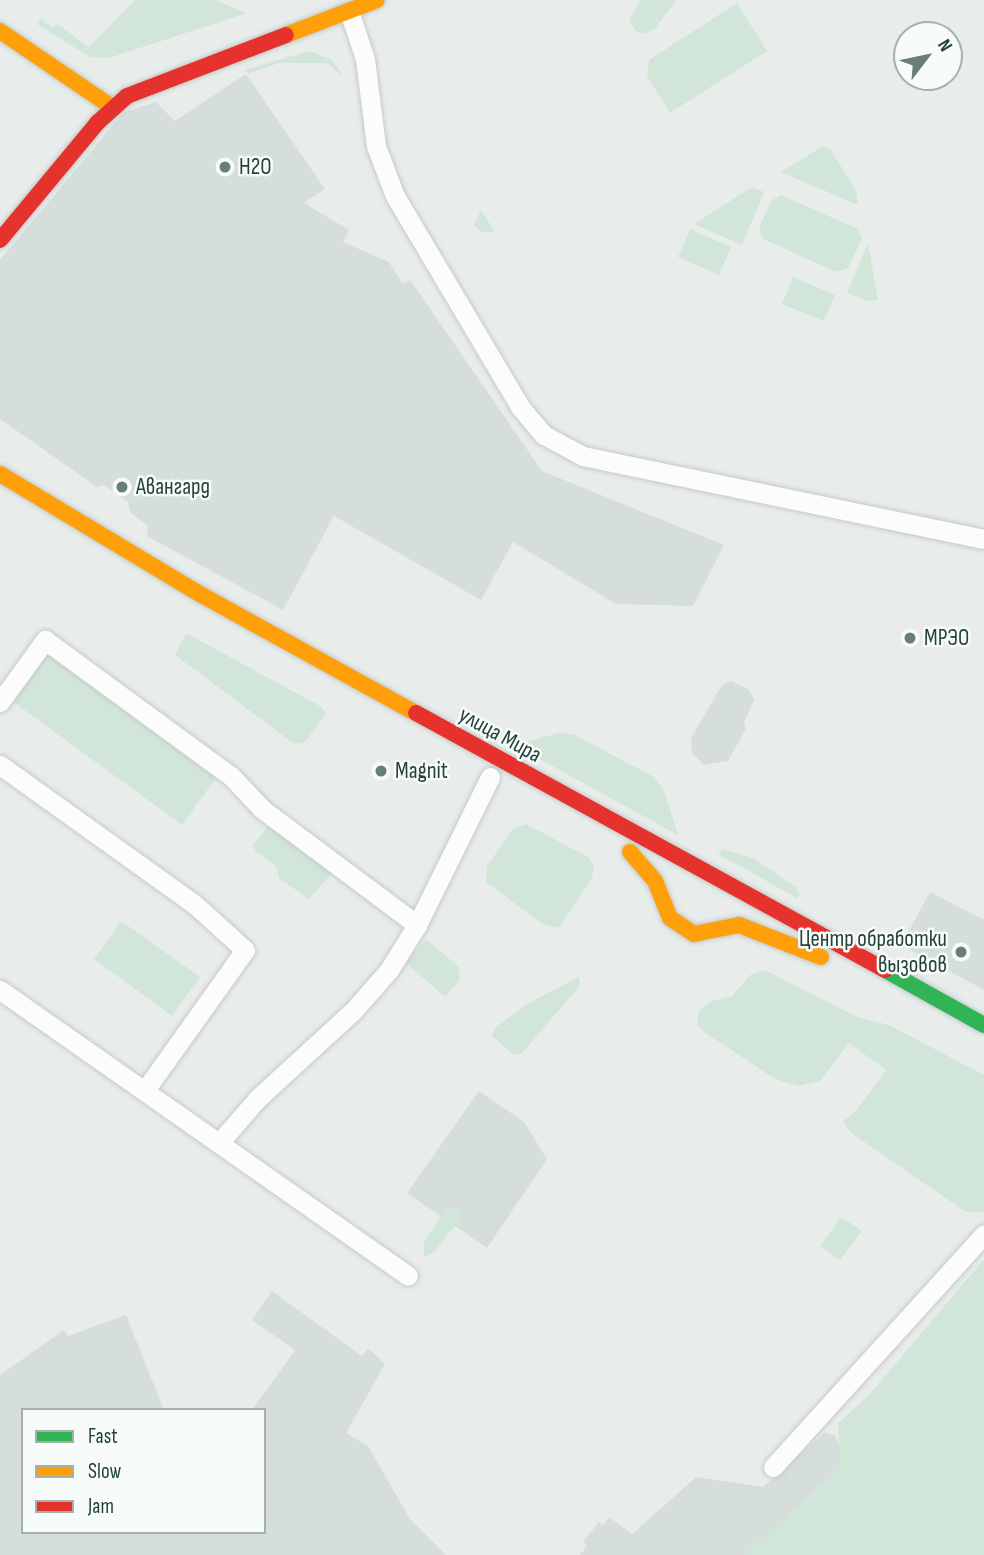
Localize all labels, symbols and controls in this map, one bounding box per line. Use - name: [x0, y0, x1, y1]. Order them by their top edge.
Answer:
- north arrow: [893, 21, 963, 91]
- text: N: [932, 35, 957, 56]
- place label: H2O: [239, 153, 271, 181]
- marker: H2O: [217, 159, 233, 175]
- place label: Авангард: [136, 473, 210, 501]
- marker: Авангард: [114, 479, 130, 495]
- place label: МРЭО: [924, 624, 969, 652]
- marker: МРЭО: [902, 630, 918, 646]
- street label: улица Мира: [454, 701, 546, 769]
- place label: Magnit: [395, 757, 448, 785]
- marker: Magnit: [373, 763, 389, 779]
- place label: Центр обработки вызовов: [799, 925, 947, 979]
- marker: Центр обработки вызовов: [953, 944, 969, 960]
- legend: [21, 1408, 266, 1534]
- text: Fast: [88, 1424, 118, 1449]
- text: Slow: [88, 1459, 121, 1484]
- text: Jam: [88, 1494, 114, 1519]

